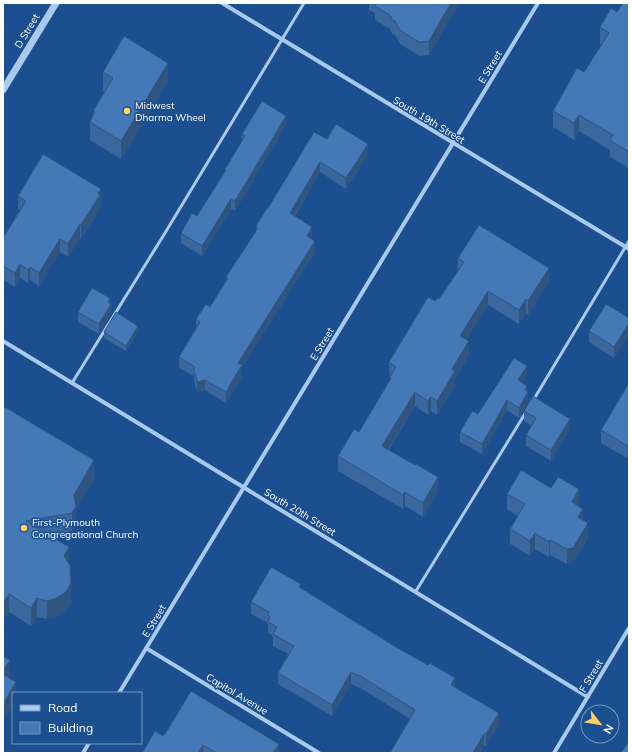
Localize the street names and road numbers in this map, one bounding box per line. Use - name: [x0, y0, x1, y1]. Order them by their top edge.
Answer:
- street label: D Street: [12, 11, 43, 51]
- street label: E Street: [475, 48, 505, 86]
- street label: South 19th Street: [391, 93, 468, 147]
- street label: E Street: [307, 325, 337, 363]
- street label: South 20th Street: [262, 485, 339, 539]
- street label: E Street: [139, 602, 169, 640]
- street label: F Street: [576, 657, 606, 695]
- street label: Capitol Avenue: [204, 670, 270, 718]

